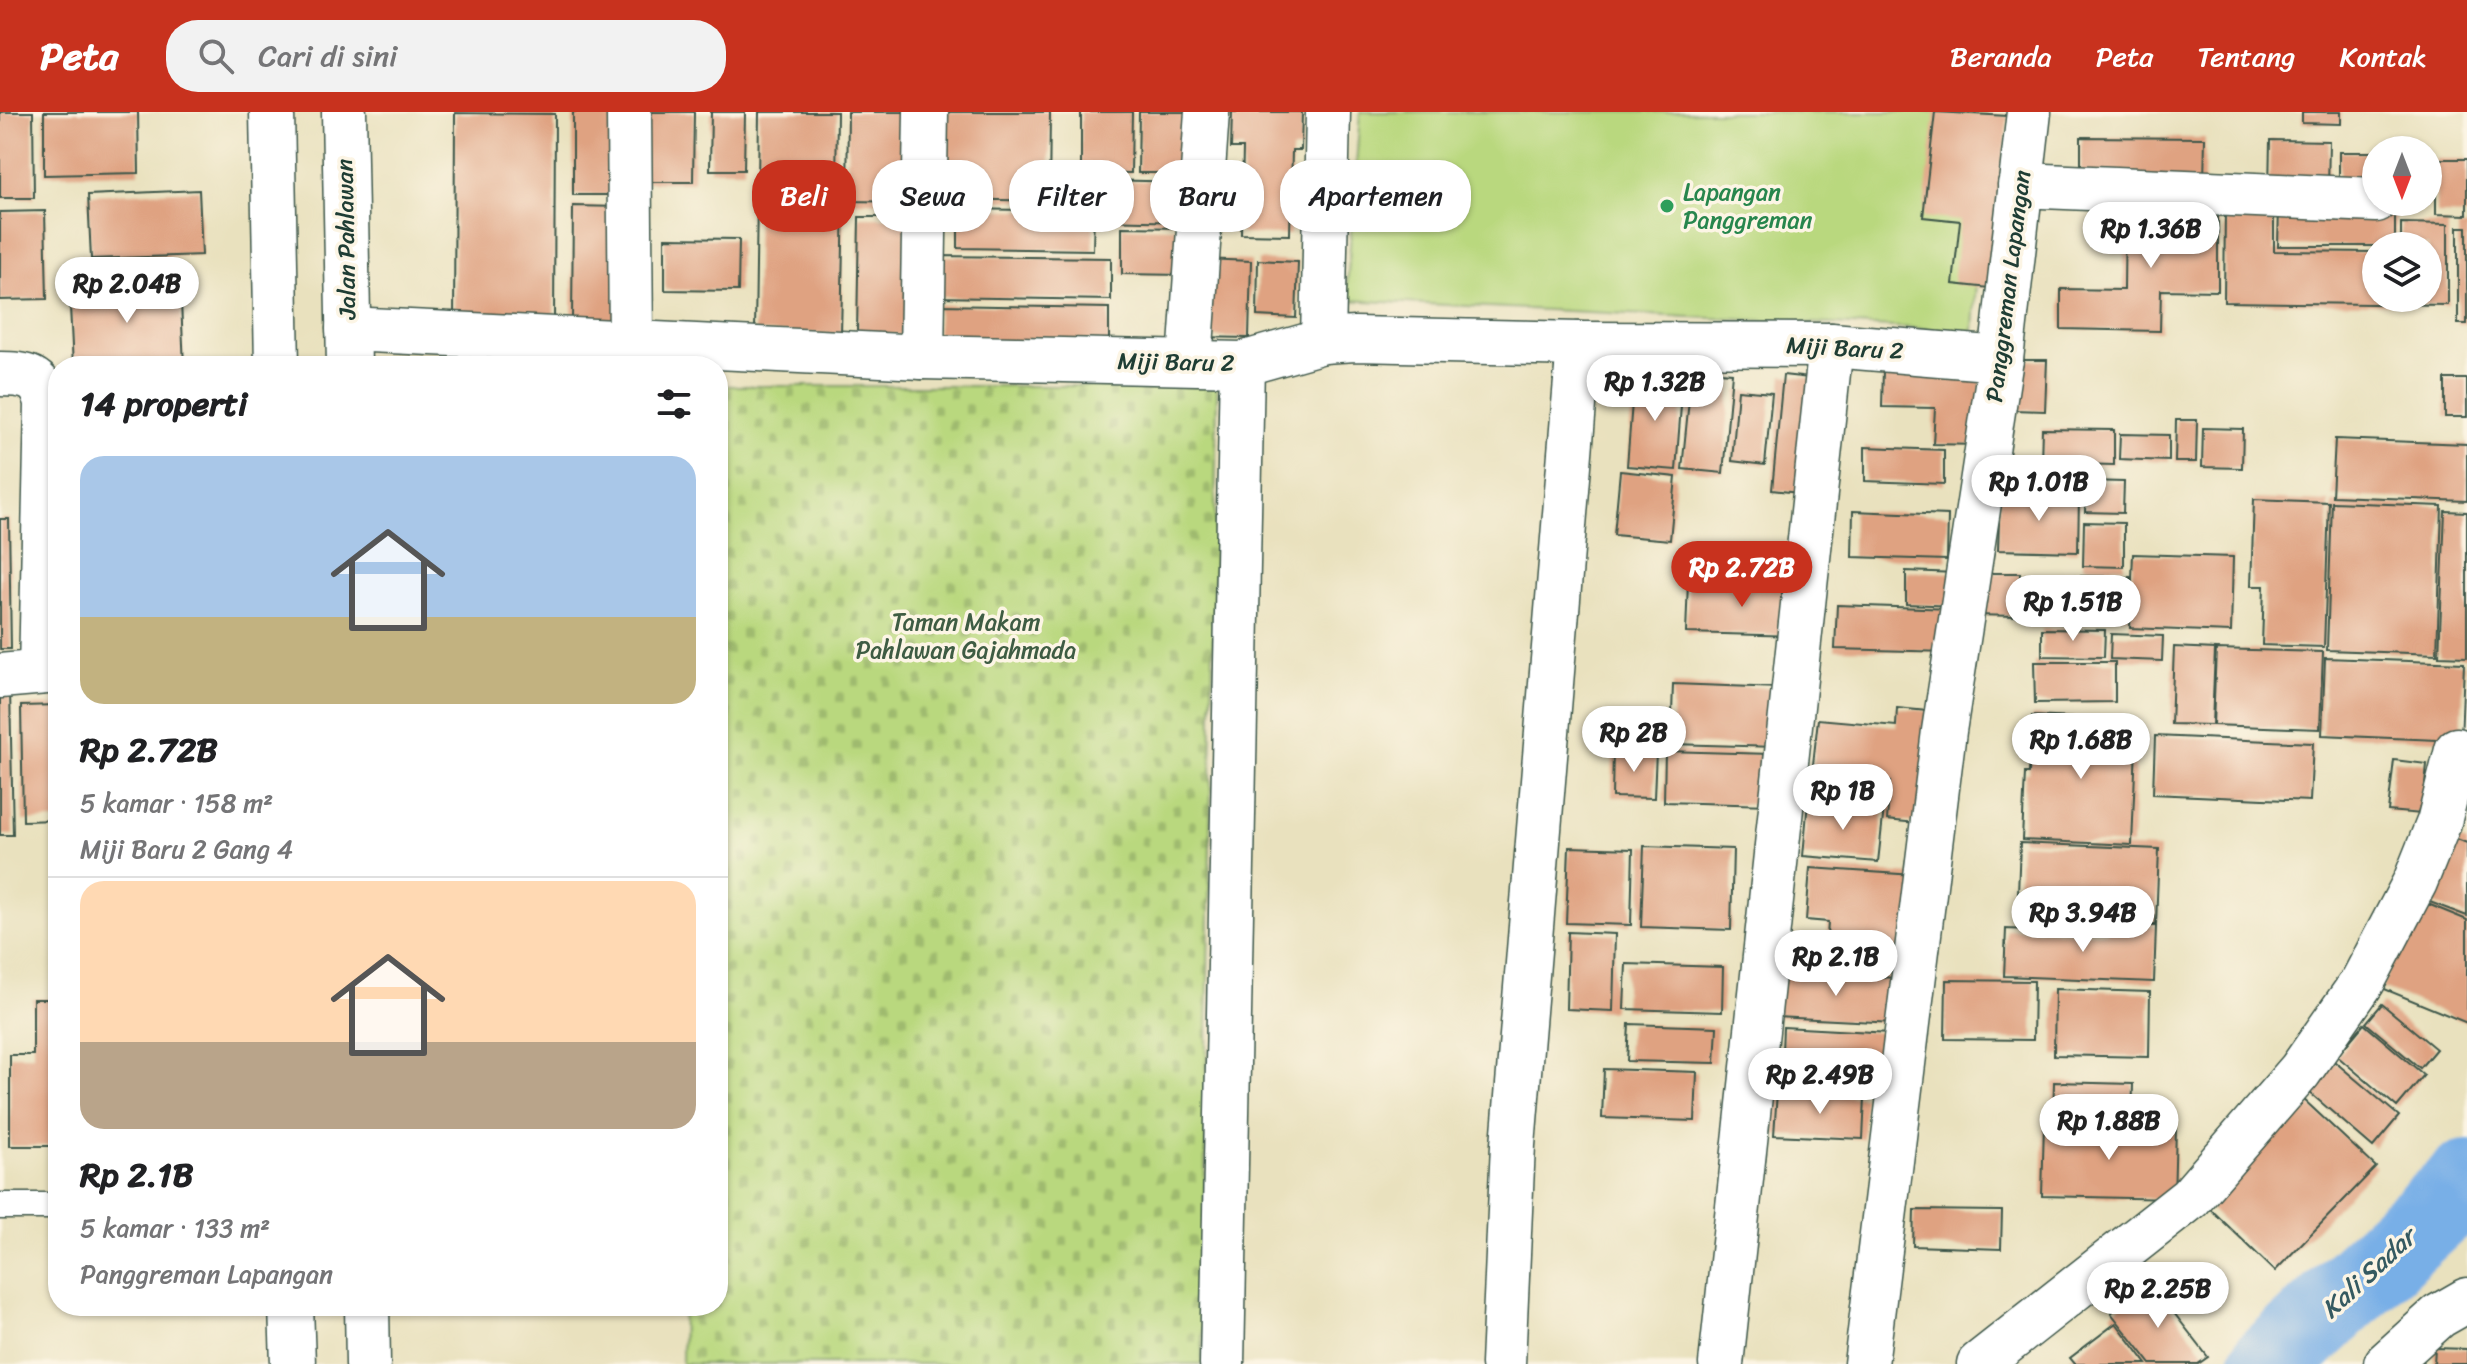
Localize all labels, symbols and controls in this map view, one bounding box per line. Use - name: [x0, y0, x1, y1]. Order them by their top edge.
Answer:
- search box: [166, 20, 726, 92]
- text: Peta: [40, 23, 118, 90]
- text: Cari di sini: [258, 29, 397, 83]
- text: Beranda: [1950, 32, 2052, 81]
- text: Peta: [2096, 32, 2153, 81]
- text: Tentang: [2197, 32, 2295, 81]
- text: Kontak: [2339, 32, 2427, 81]
- icon: search: [194, 34, 238, 78]
- north arrow: [2362, 136, 2442, 216]
- map controls: [2362, 136, 2442, 312]
- street label: Jalan Pahlawan: [324, 158, 368, 321]
- chip: Beli: [752, 160, 856, 232]
- chip: Sewa: [872, 160, 993, 232]
- chip: Filter: [1009, 160, 1134, 232]
- chip: Baru: [1150, 160, 1264, 232]
- chip: Apartemen: [1280, 160, 1471, 232]
- street label: Panggreman Lapangan: [1973, 167, 2043, 405]
- place label: Lapangan Panggreman: [1683, 171, 1812, 241]
- marker: Lapangan Panggreman: [1658, 197, 1676, 215]
- pin: Rp 1.36B: [2068, 202, 2234, 270]
- text: Rp 1.36B: [2101, 205, 2201, 251]
- button: layers: [2362, 232, 2442, 312]
- pin: Rp 2.04B: [44, 257, 210, 325]
- text: Rp 2.04B: [73, 260, 181, 306]
- street label: Miji Baru 2: [1785, 324, 1905, 372]
- street label: Miji Baru 2: [1117, 340, 1235, 384]
- pin: Rp 1.32B: [1572, 355, 1738, 423]
- text: Rp 1.32B: [1605, 358, 1705, 404]
- text: 14 properti: [80, 374, 247, 434]
- icon: filters: [652, 382, 696, 426]
- pin: Rp 1.01B: [1956, 455, 2122, 523]
- text: Rp 1.01B: [1989, 458, 2089, 504]
- icon: home: [316, 508, 460, 652]
- pin: Rp 2.72B: [1659, 541, 1825, 609]
- text: Rp 2.72B: [1689, 544, 1795, 590]
- pin: Rp 1.51B: [1990, 575, 2156, 643]
- text: Rp 1.51B: [2024, 578, 2122, 624]
- park label: Taman Makam Pahlawan Gajahmada: [856, 601, 1076, 671]
- pin: Rp 2B: [1578, 706, 1690, 774]
- text: Rp 2B: [1600, 709, 1668, 755]
- pin: Rp 1.68B: [1998, 713, 2164, 781]
- text: Rp 1.68B: [2030, 716, 2132, 762]
- text: Rp 2.72B: [80, 720, 218, 780]
- pin: Rp 1B: [1787, 764, 1899, 832]
- text: Rp 1B: [1811, 767, 1875, 813]
- text: 5 kamar · 158 m²: [80, 780, 273, 826]
- text: Miji Baru 2 Gang 4: [80, 826, 293, 872]
- pin: Rp 3.94B: [2000, 886, 2166, 954]
- text: Rp 3.94B: [2029, 889, 2137, 935]
- pin: Rp 2.1B: [1762, 930, 1910, 998]
- icon: home: [316, 933, 460, 1077]
- text: Rp 2.1B: [1793, 933, 1879, 979]
- pin: Rp 2.49B: [1737, 1048, 1903, 1116]
- text: Rp 2.49B: [1766, 1051, 1874, 1097]
- pin: Rp 1.88B: [2026, 1094, 2192, 1162]
- text: Rp 1.88B: [2057, 1097, 2161, 1143]
- text: Rp 2.1B: [80, 1145, 194, 1205]
- text: 5 kamar · 133 m²: [80, 1205, 270, 1251]
- water label: Kali Sadar: [2310, 1213, 2430, 1330]
- text: Panggreman Lapangan: [80, 1251, 333, 1297]
- pin: Rp 2.25B: [2075, 1262, 2241, 1330]
- text: Rp 2.25B: [2105, 1265, 2211, 1311]

